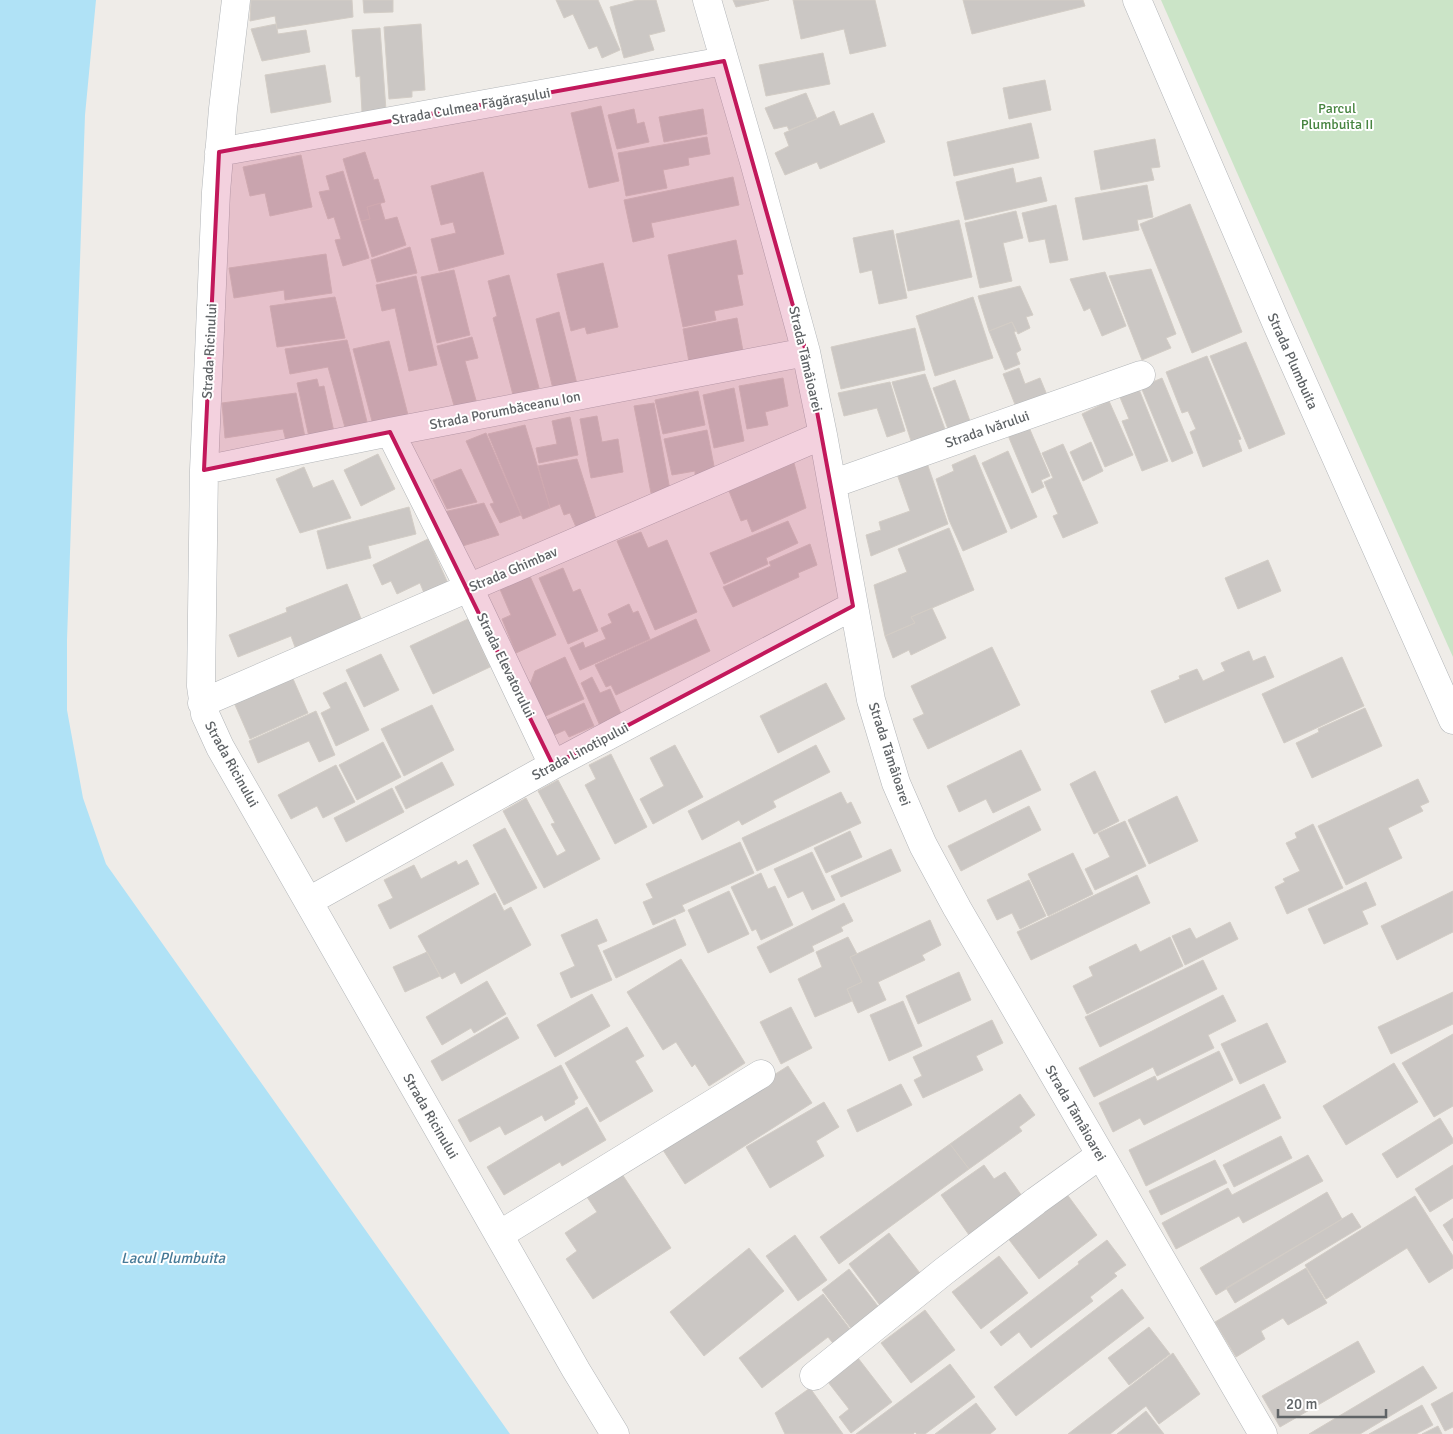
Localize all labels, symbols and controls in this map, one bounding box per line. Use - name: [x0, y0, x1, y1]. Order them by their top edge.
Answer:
- street label: Strada Culmea Făgărașului: [391, 84, 552, 129]
- park label: Parcul Plumbuita II: [1301, 100, 1373, 133]
- street label: Strada Ricinului: [199, 303, 220, 399]
- street label: Strada Tămâioarei: [785, 305, 826, 414]
- street label: Strada Plumbuita: [1264, 310, 1321, 412]
- street label: Strada Porumbăceanu Ion: [428, 387, 582, 433]
- street label: Strada Ivărului: [943, 407, 1032, 452]
- street label: Strada Ghimbav: [466, 543, 561, 596]
- street label: Strada Elevatorului: [473, 610, 538, 720]
- street label: Strada Tămâioarei: [865, 700, 914, 808]
- street label: Strada Ricinului: [201, 718, 262, 810]
- street label: Strada Linotipului: [529, 719, 632, 784]
- street label: Strada Tămâioarei: [1041, 1062, 1110, 1164]
- street label: Strada Ricinului: [399, 1071, 462, 1162]
- water label: Lacul Plumbuita: [121, 1249, 225, 1267]
- scale bar: [1278, 1386, 1386, 1418]
- text: 20 m: [1286, 1395, 1317, 1413]

